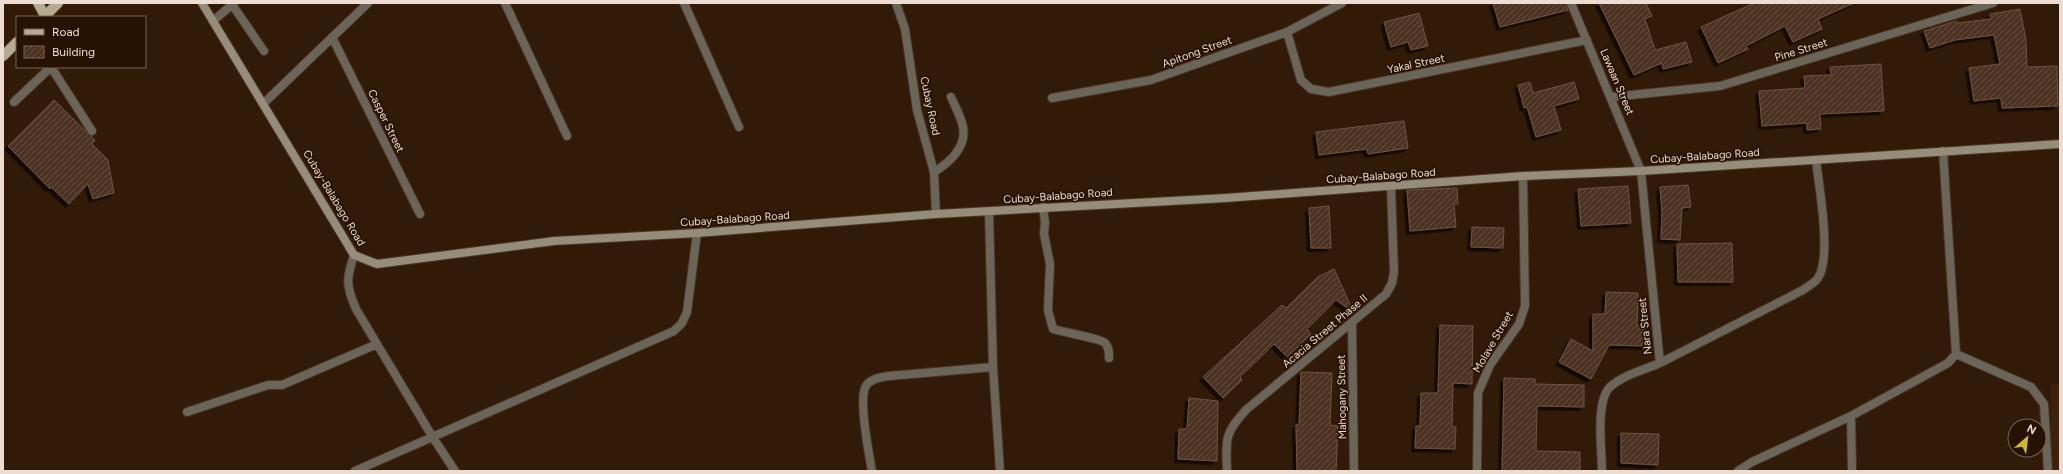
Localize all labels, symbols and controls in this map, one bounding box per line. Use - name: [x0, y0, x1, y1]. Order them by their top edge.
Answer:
- legend: [16, 16, 146, 68]
- text: Road: [52, 25, 80, 39]
- street label: Apitong Street: [1160, 33, 1234, 71]
- street label: Pine Street: [1773, 36, 1829, 64]
- text: Building: [52, 45, 95, 59]
- street label: Lawaan Street: [1597, 47, 1637, 117]
- street label: Yakal Street: [1386, 52, 1446, 76]
- street label: Cubay Road: [917, 75, 943, 137]
- street label: Casper Street: [365, 87, 407, 155]
- street label: Cubay-Balabago Road: [1650, 146, 1760, 166]
- street label: Cubay-Balabago Road: [300, 148, 368, 248]
- street label: Cubay-Balabago Road: [1326, 166, 1436, 186]
- street label: Cubay-Balabago Road: [1003, 186, 1113, 206]
- street label: Cubay-Balabago Road: [680, 209, 790, 229]
- street label: Acacia Street Phase II: [1280, 292, 1370, 370]
- street label: Nara Street: [1636, 297, 1654, 355]
- street label: Molave Street: [1470, 309, 1516, 375]
- street label: Mahogany Street: [1335, 354, 1349, 440]
- north arrow: [2007, 418, 2047, 458]
- text: N: [2025, 422, 2038, 437]

